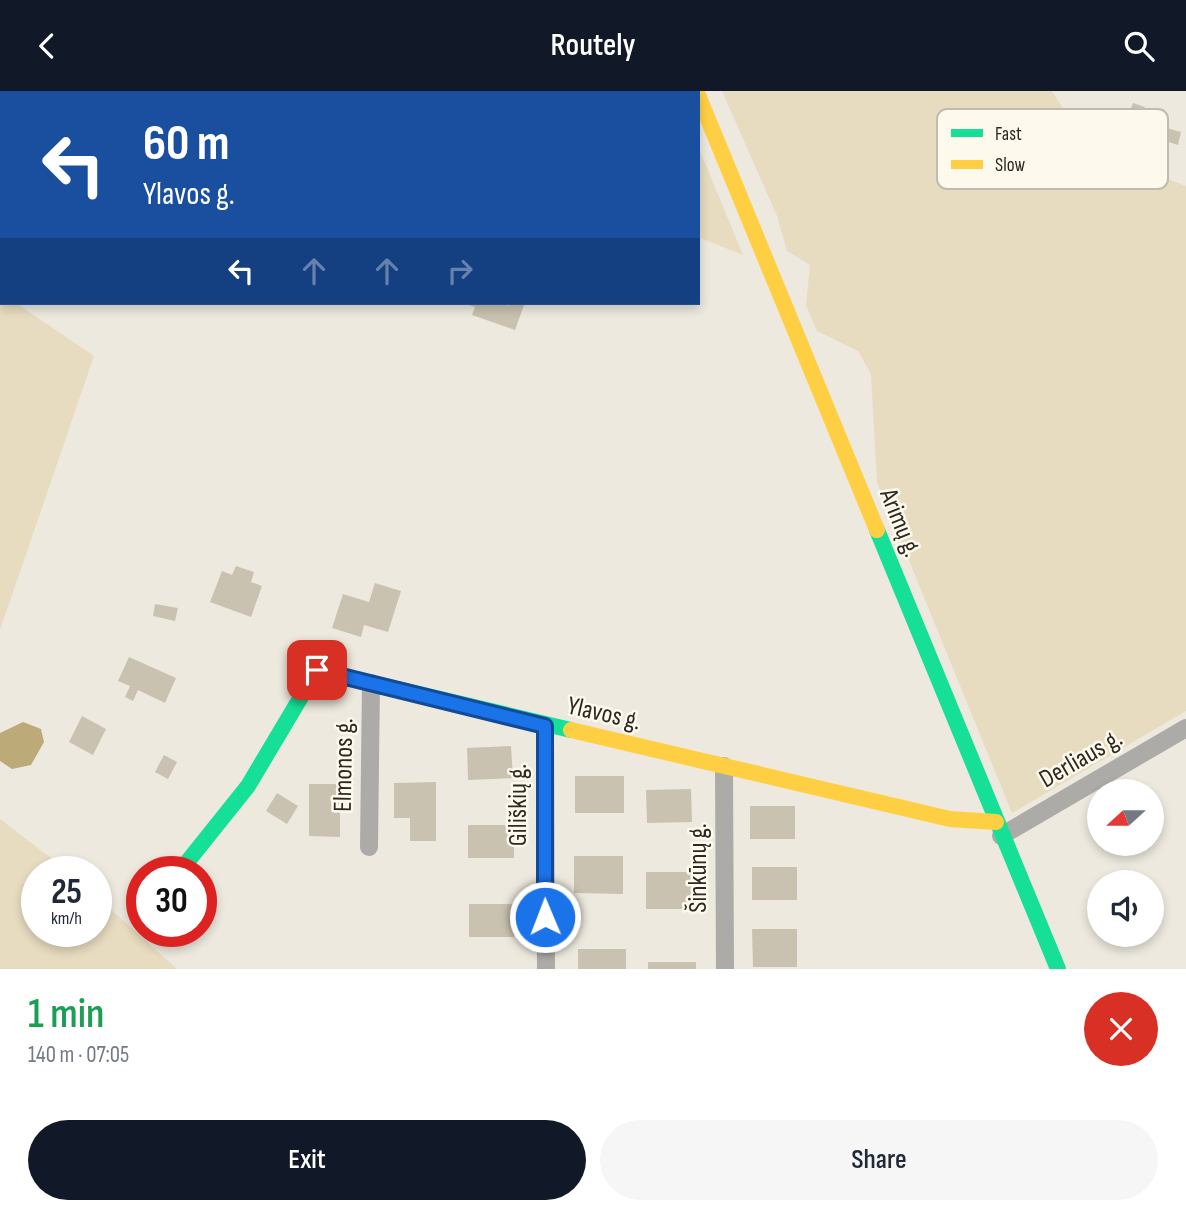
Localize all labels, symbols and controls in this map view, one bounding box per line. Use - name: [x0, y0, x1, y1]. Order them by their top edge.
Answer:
- text: Routely: [551, 26, 635, 65]
- icon: back: [28, 27, 66, 65]
- icon: search: [1120, 27, 1158, 65]
- legend: [937, 109, 1168, 189]
- text: 60 m: [143, 115, 230, 174]
- icon: left: [28, 119, 119, 210]
- text: Fast: [995, 123, 1022, 146]
- text: Slow: [995, 154, 1025, 177]
- text: Ylavos g.: [143, 175, 235, 214]
- icon: left: [222, 252, 260, 290]
- icon: ahead: [295, 252, 333, 290]
- icon: ahead: [368, 252, 406, 290]
- icon: right: [441, 252, 479, 290]
- street label: Arimų g.: [872, 483, 928, 562]
- pin: [287, 640, 347, 700]
- icon: arrive: [298, 651, 336, 689]
- street label: Ylavos g.: [564, 691, 644, 737]
- street label: Elmonos g.: [328, 718, 360, 812]
- street label: Derliaus g.: [1034, 723, 1128, 795]
- street label: Giliškių g.: [503, 764, 534, 846]
- north arrow: [1087, 779, 1164, 856]
- map controls: [1087, 779, 1164, 947]
- street label: Šinkūnų g.: [683, 823, 714, 913]
- speed limit sign: 30: [126, 856, 217, 947]
- button: sound: [1087, 870, 1164, 947]
- text: 25: [51, 871, 82, 914]
- position arrow: [508, 880, 582, 954]
- text: km/h: [51, 908, 82, 929]
- text: 1 min: [28, 989, 104, 1040]
- button: close: [1084, 992, 1158, 1066]
- text: 140 m · 07:05: [28, 1041, 129, 1069]
- button: Exit: [28, 1120, 586, 1200]
- button: Share: [600, 1120, 1158, 1200]

